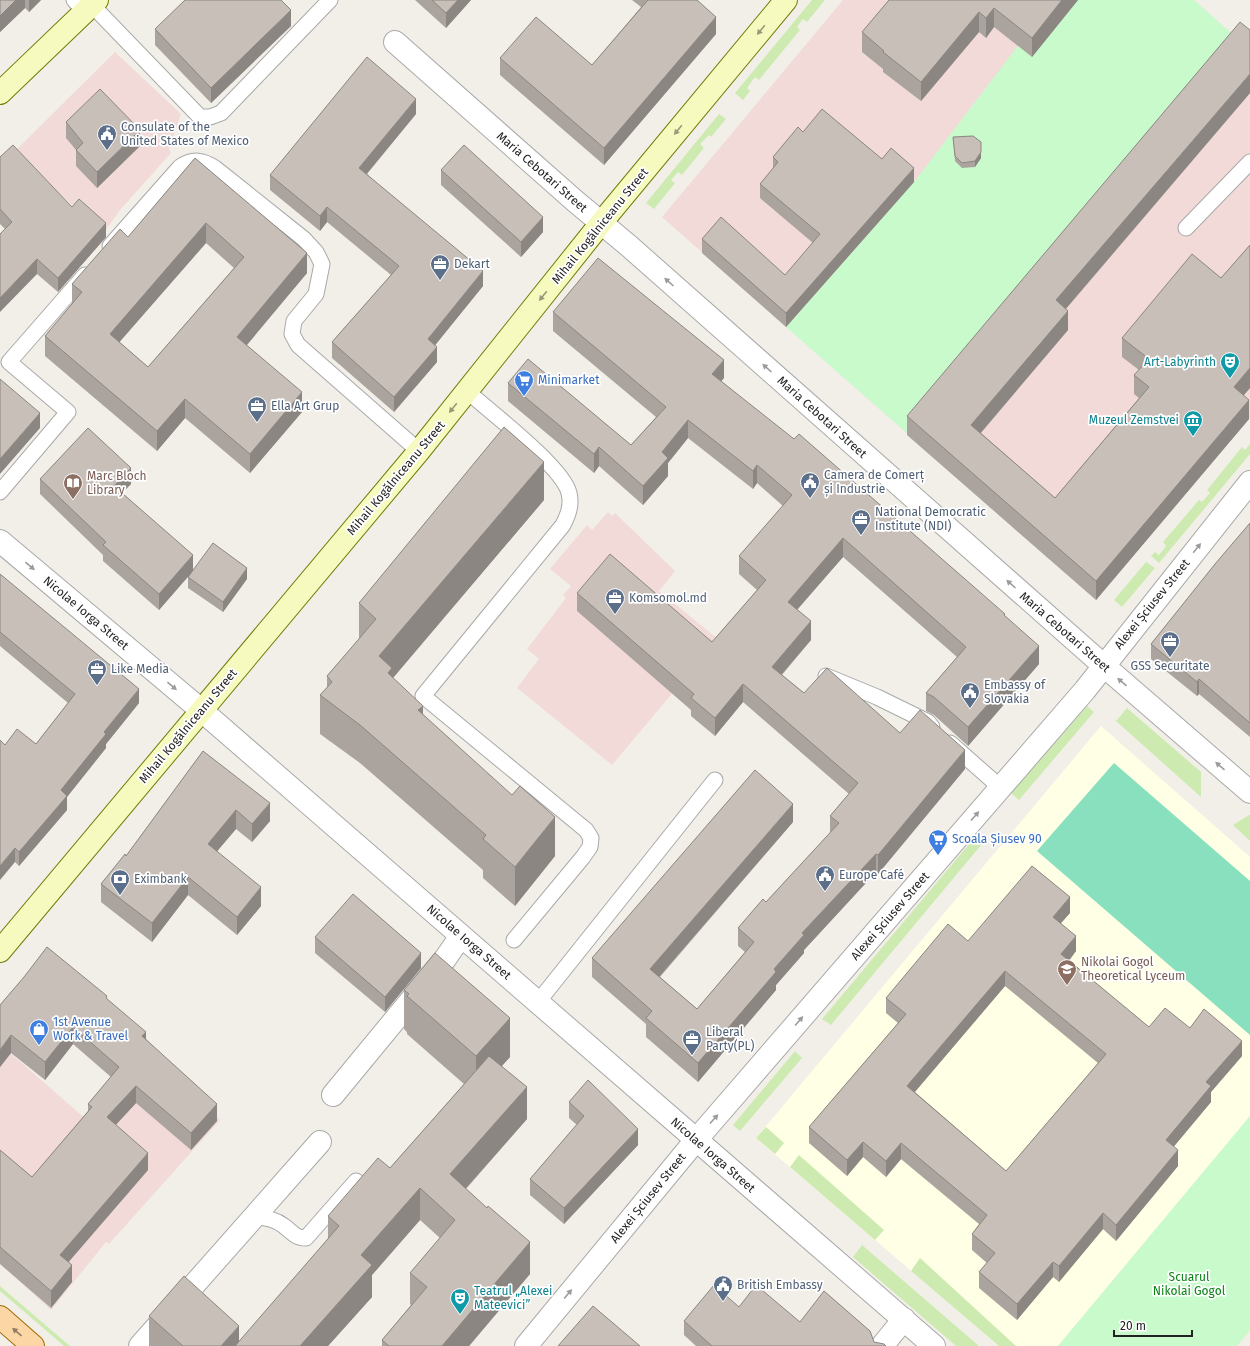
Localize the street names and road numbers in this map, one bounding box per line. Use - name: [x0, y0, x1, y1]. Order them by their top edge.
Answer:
- street label: Maria Cebotari Street: [494, 129, 591, 216]
- street label: Mihail Kogălniceanu Street: [549, 165, 651, 287]
- street label: Maria Cebotari Street: [774, 373, 870, 461]
- street label: Mihail Kogălniceanu Street: [344, 418, 448, 538]
- street label: Alexei Șciusev Street: [1111, 556, 1194, 653]
- street label: Nicolae Iorga Street: [40, 573, 132, 653]
- street label: Maria Cebotari Street: [1017, 589, 1114, 676]
- street label: Mihail Kogălniceanu Street: [136, 666, 240, 786]
- street label: Alexei Șciusev Street: [848, 869, 933, 964]
- street label: Nicolae Iorga Street: [424, 902, 514, 983]
- street label: Nicolae Iorga Street: [668, 1115, 758, 1196]
- street label: Alexei Șciusev Street: [607, 1150, 690, 1247]

